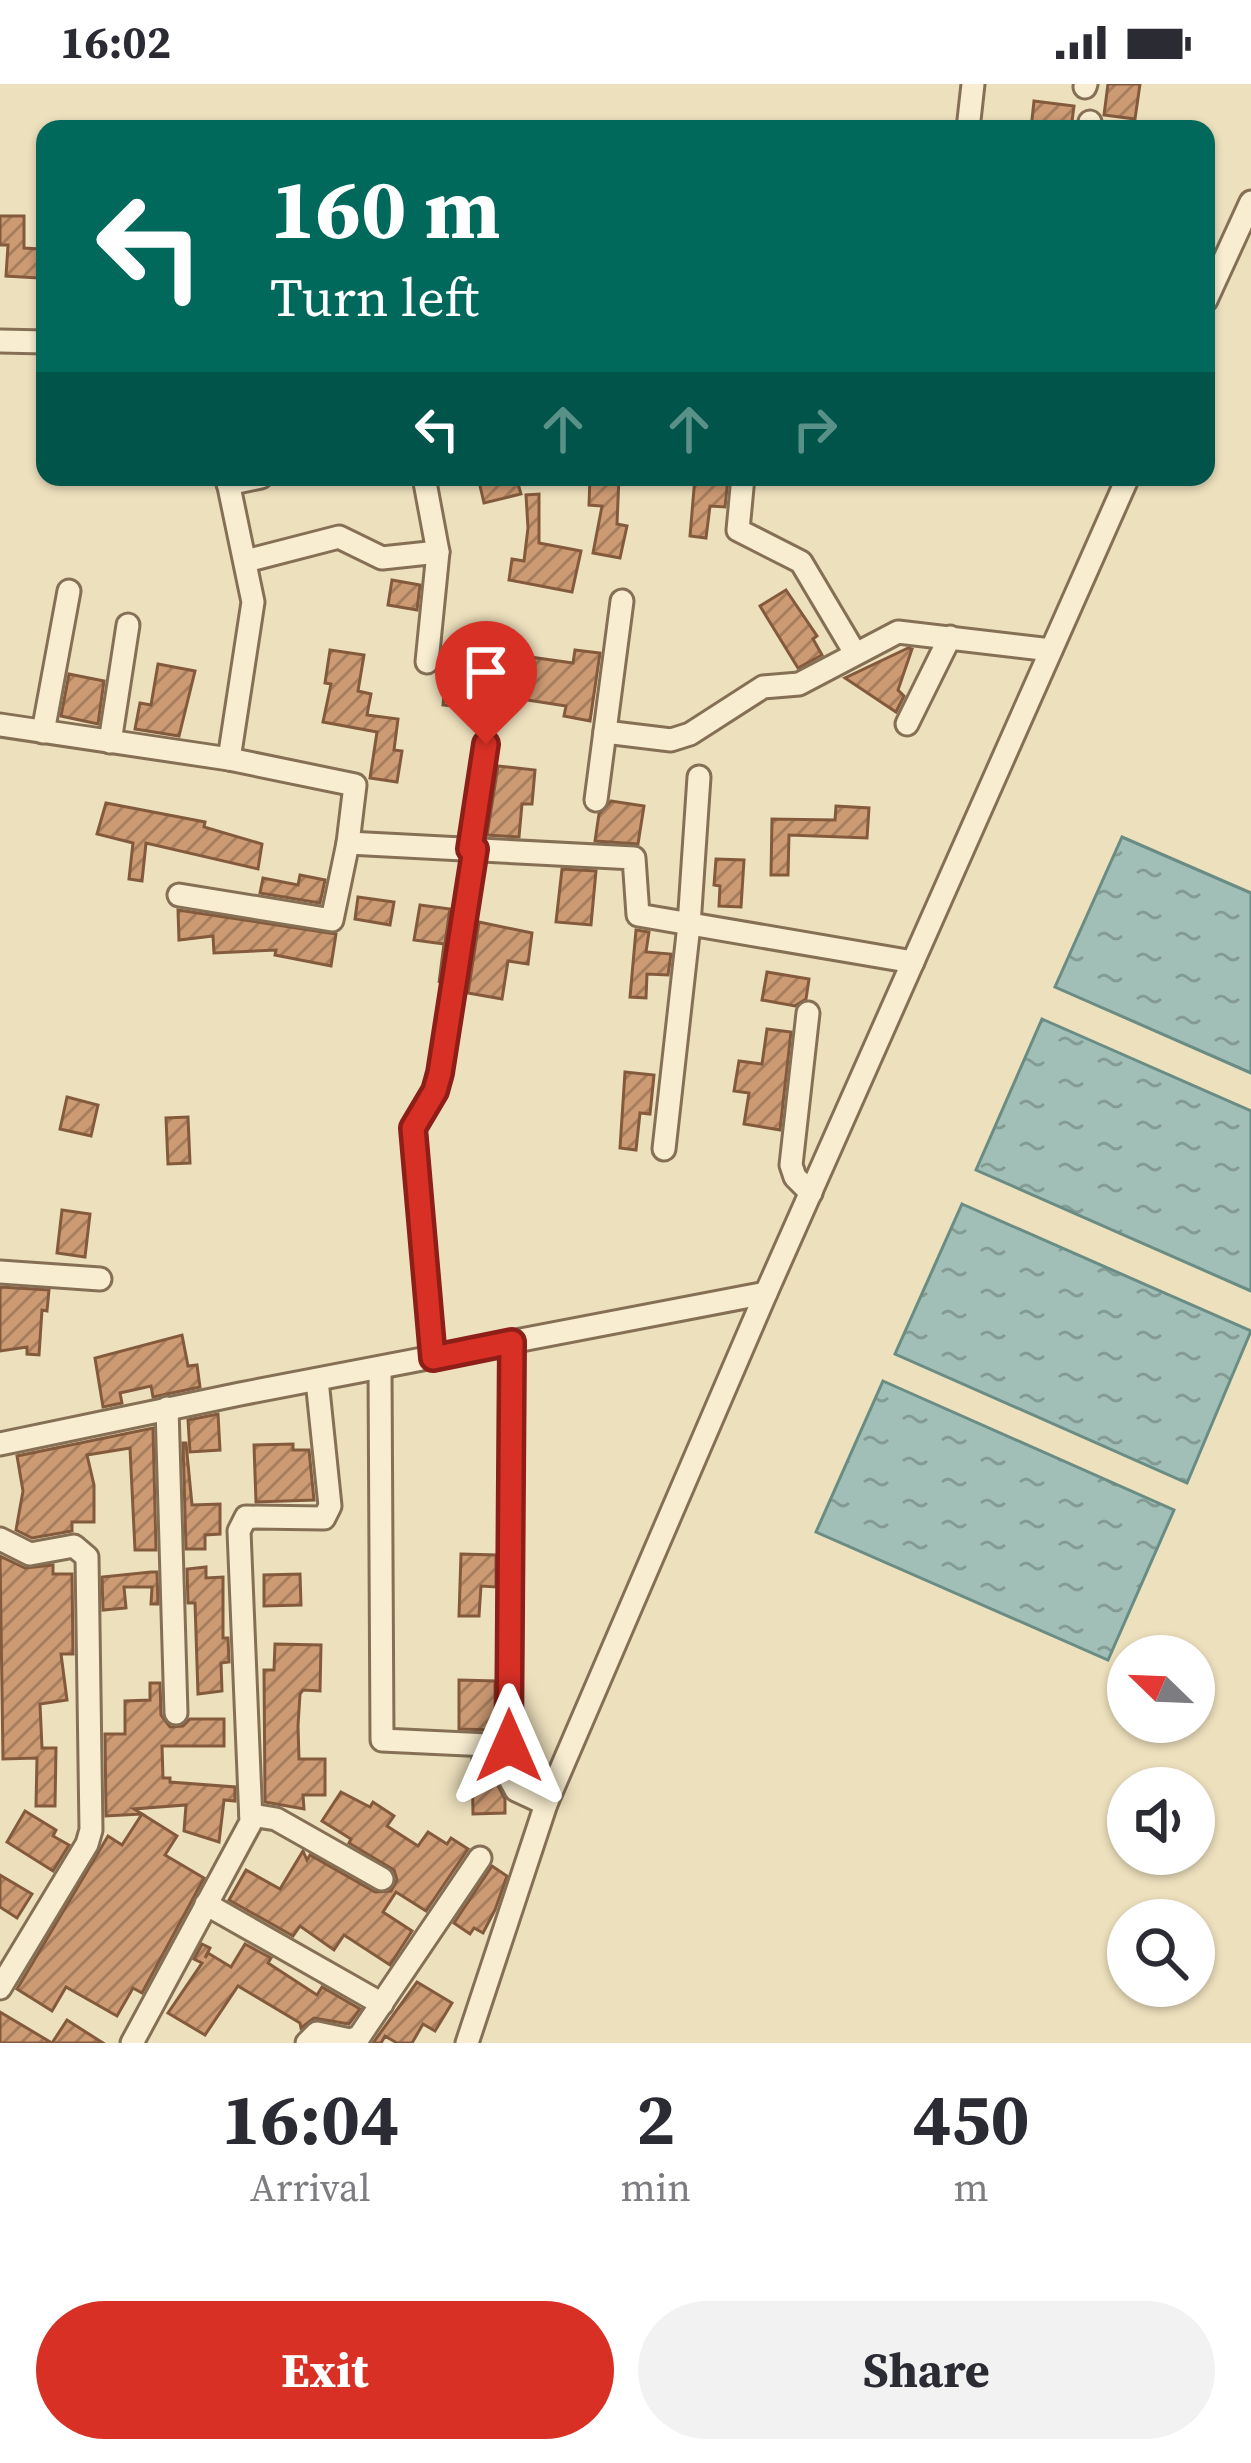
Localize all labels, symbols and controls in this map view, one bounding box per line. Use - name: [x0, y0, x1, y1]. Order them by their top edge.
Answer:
- text: 16:02: [60, 11, 171, 73]
- text: 160 m: [270, 151, 501, 266]
- icon: left: [72, 168, 228, 324]
- text: Turn left: [270, 260, 479, 334]
- icon: left: [404, 396, 470, 462]
- icon: ahead: [530, 396, 596, 462]
- icon: ahead: [656, 396, 722, 462]
- icon: right: [782, 396, 848, 462]
- pin: [435, 621, 537, 744]
- icon: arrive: [453, 639, 519, 705]
- north arrow: [1107, 1635, 1215, 1743]
- map controls: [1107, 1635, 1215, 2007]
- position arrow: [446, 1683, 572, 1809]
- button: sound: [1107, 1767, 1215, 1875]
- button: search: [1107, 1899, 1215, 2007]
- text: 16:04: [221, 2069, 399, 2168]
- text: 2: [636, 2069, 675, 2168]
- text: 450: [912, 2069, 1030, 2168]
- text: Arrival: [250, 2161, 371, 2214]
- text: min: [621, 2161, 691, 2214]
- text: m: [953, 2161, 989, 2214]
- button: Exit: [36, 2301, 614, 2439]
- button: Share: [638, 2301, 1215, 2439]

